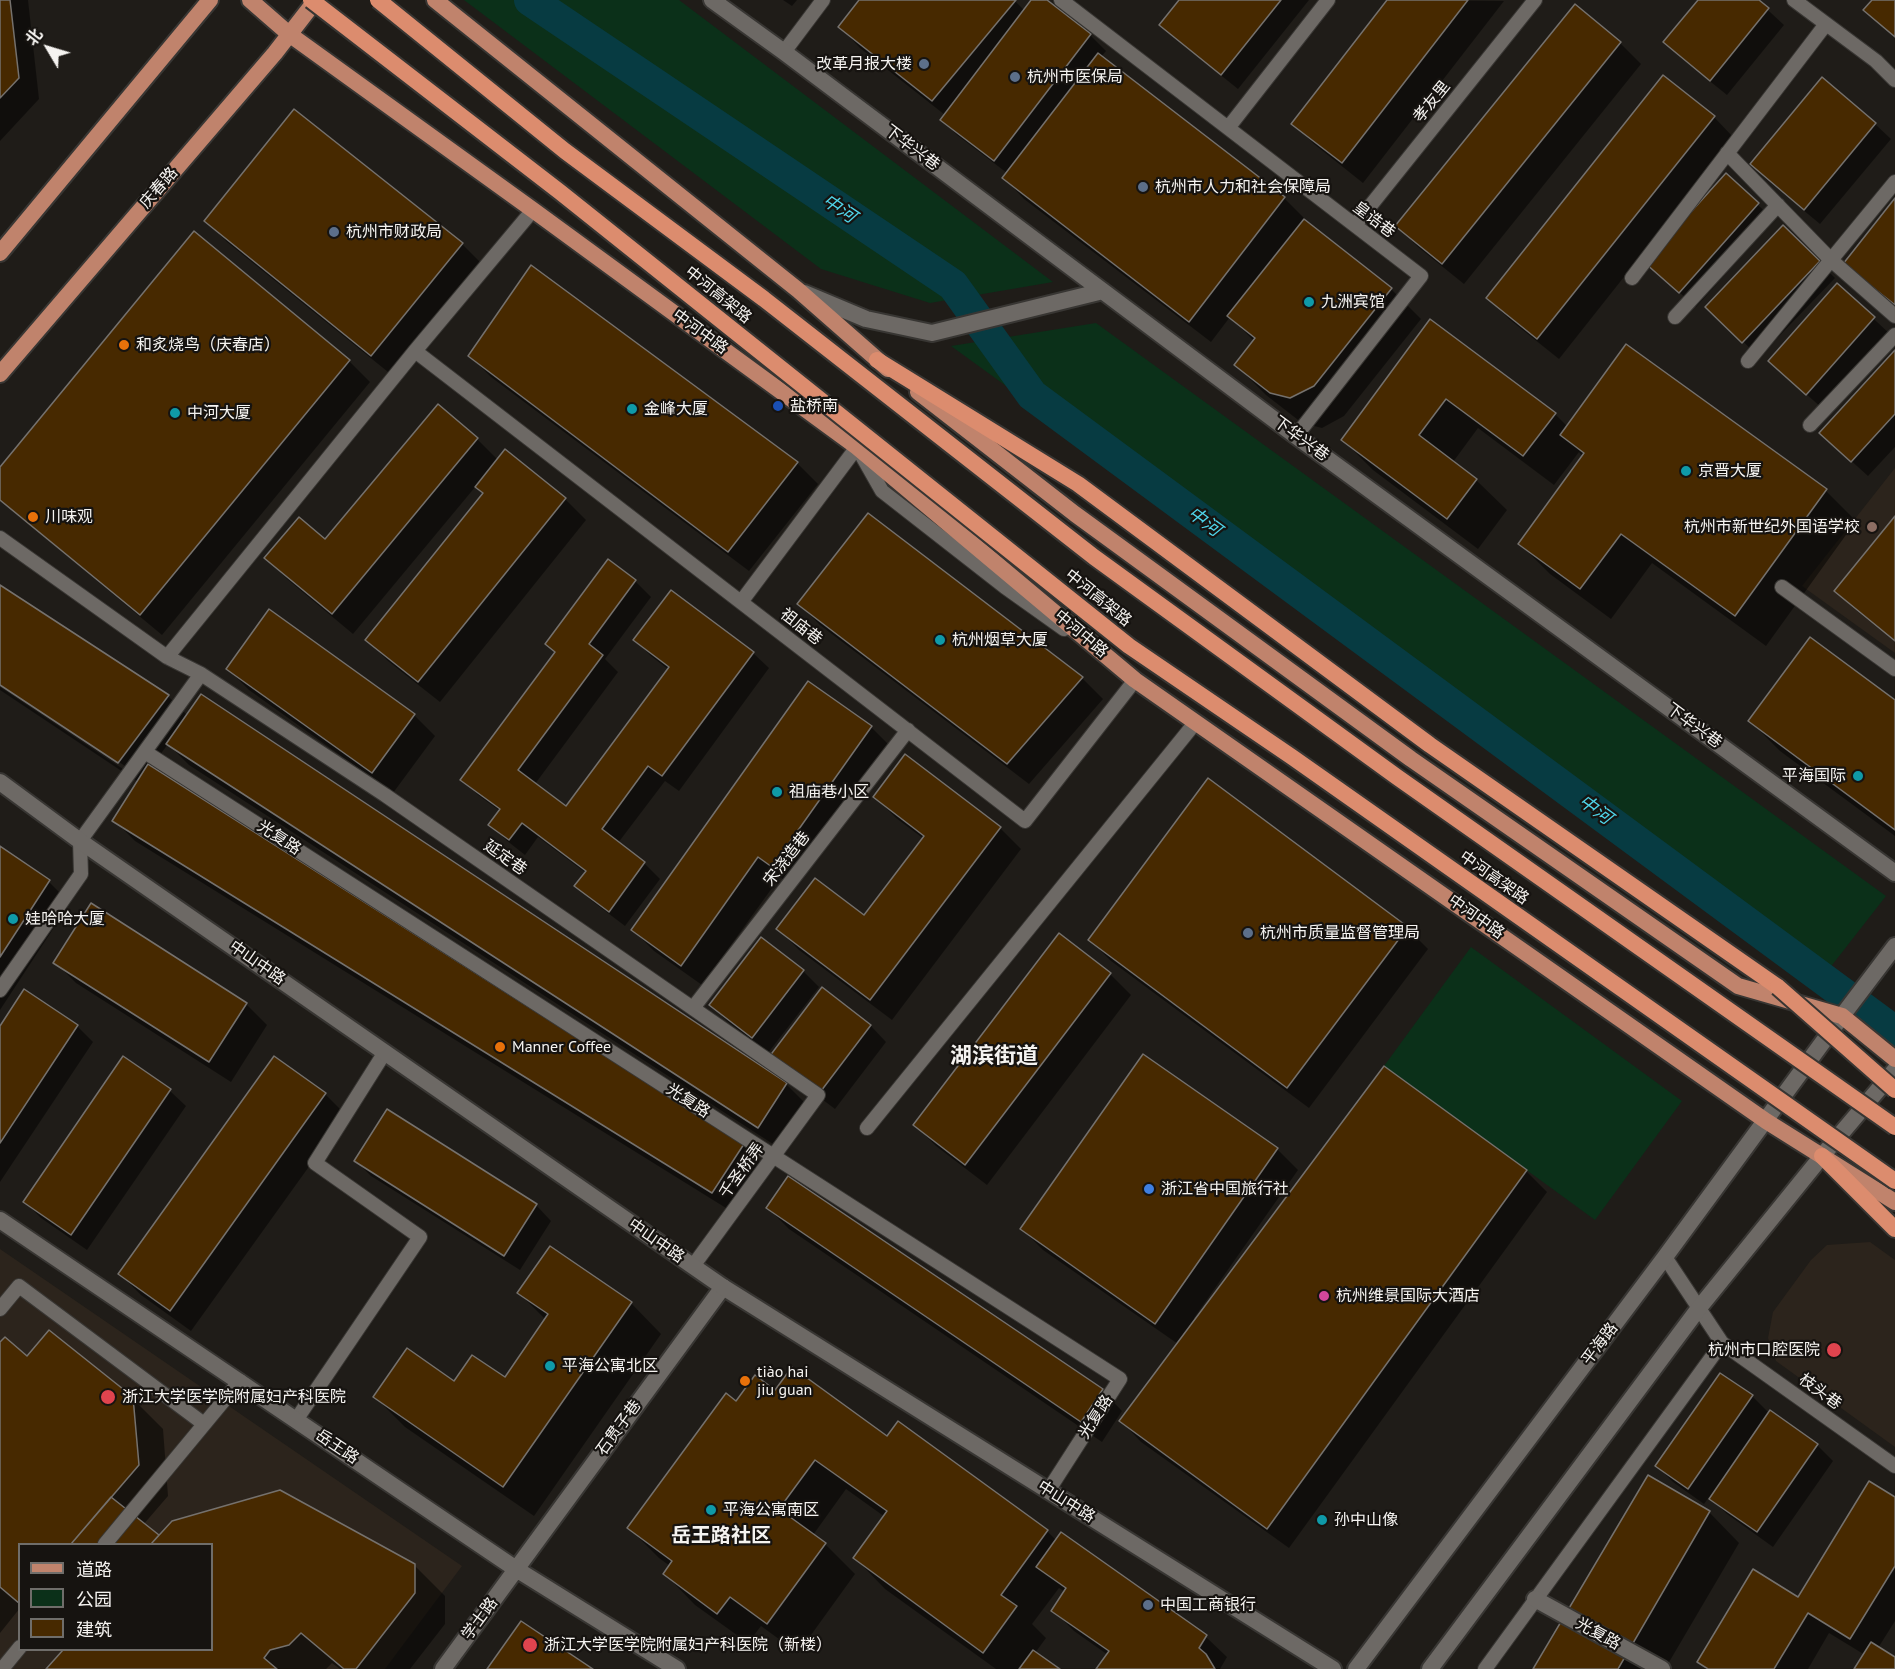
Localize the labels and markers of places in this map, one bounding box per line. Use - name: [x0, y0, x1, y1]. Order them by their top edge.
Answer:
- place label: 改革月报大楼: [816, 54, 912, 74]
- marker: 改革月报大楼: [917, 57, 931, 71]
- place label: 杭州市医保局: [1027, 67, 1123, 87]
- marker: 杭州市医保局: [1008, 70, 1022, 84]
- place label: 杭州市人力和社会保障局: [1155, 177, 1331, 197]
- marker: 杭州市人力和社会保障局: [1136, 180, 1150, 194]
- place label: 杭州市财政局: [346, 222, 442, 242]
- marker: 杭州市财政局: [327, 225, 341, 239]
- place label: 九洲宾馆: [1321, 292, 1385, 312]
- marker: 九洲宾馆: [1302, 295, 1316, 309]
- place label: 和炙烧鸟（庆春店）: [136, 335, 280, 355]
- marker: 和炙烧鸟（庆春店）: [117, 338, 131, 352]
- place label: 盐桥南: [790, 396, 838, 416]
- place label: 金峰大厦: [644, 399, 708, 419]
- marker: 盐桥南: [771, 399, 785, 413]
- marker: 金峰大厦: [625, 402, 639, 416]
- place label: 中河大厦: [187, 403, 251, 423]
- marker: 中河大厦: [168, 406, 182, 420]
- place label: 京晋大厦: [1698, 461, 1762, 481]
- marker: 京晋大厦: [1679, 464, 1693, 478]
- place label: 川味观: [45, 507, 93, 527]
- marker: 川味观: [26, 510, 40, 524]
- place label: 杭州市新世纪外国语学校: [1684, 517, 1860, 537]
- marker: 杭州市新世纪外国语学校: [1865, 520, 1879, 534]
- place label: 杭州烟草大厦: [952, 630, 1048, 650]
- marker: 杭州烟草大厦: [933, 633, 947, 647]
- place label: 平海国际: [1782, 766, 1846, 786]
- marker: 平海国际: [1851, 769, 1865, 783]
- place label: 祖庙巷小区: [789, 782, 869, 802]
- marker: 祖庙巷小区: [770, 785, 784, 799]
- place label: 娃哈哈大厦: [25, 909, 105, 929]
- marker: 娃哈哈大厦: [6, 912, 20, 926]
- place label: 杭州市质量监督管理局: [1260, 923, 1420, 943]
- marker: 杭州市质量监督管理局: [1241, 926, 1255, 940]
- place label: Manner Coffee: [512, 1037, 611, 1057]
- marker: Manner Coffee: [493, 1040, 507, 1054]
- place label: 浙江省中国旅行社: [1161, 1179, 1289, 1199]
- marker: 浙江省中国旅行社: [1142, 1182, 1156, 1196]
- place label: 杭州维景国际大酒店: [1336, 1286, 1480, 1306]
- marker: 杭州维景国际大酒店: [1317, 1289, 1331, 1303]
- place label: 杭州市口腔医院: [1708, 1340, 1820, 1360]
- marker: 杭州市口腔医院: [1825, 1341, 1843, 1359]
- place label: 平海公寓北区: [562, 1356, 658, 1376]
- marker: 平海公寓北区: [543, 1359, 557, 1373]
- place label: tiào hai jiu guan: [757, 1362, 812, 1400]
- marker: tiào hai jiu guan: [738, 1374, 752, 1388]
- place label: 浙江大学医学院附属妇产科医院: [122, 1387, 346, 1407]
- marker: 浙江大学医学院附属妇产科医院: [99, 1388, 117, 1406]
- place label: 平海公寓南区: [723, 1500, 819, 1520]
- marker: 平海公寓南区: [704, 1503, 718, 1517]
- place label: 孙中山像: [1334, 1510, 1398, 1530]
- marker: 孙中山像: [1315, 1513, 1329, 1527]
- place label: 中国工商银行: [1160, 1595, 1256, 1615]
- marker: 中国工商银行: [1141, 1598, 1155, 1612]
- place label: 浙江大学医学院附属妇产科医院（新楼）: [544, 1635, 832, 1655]
- marker: 浙江大学医学院附属妇产科医院（新楼）: [521, 1636, 539, 1654]

